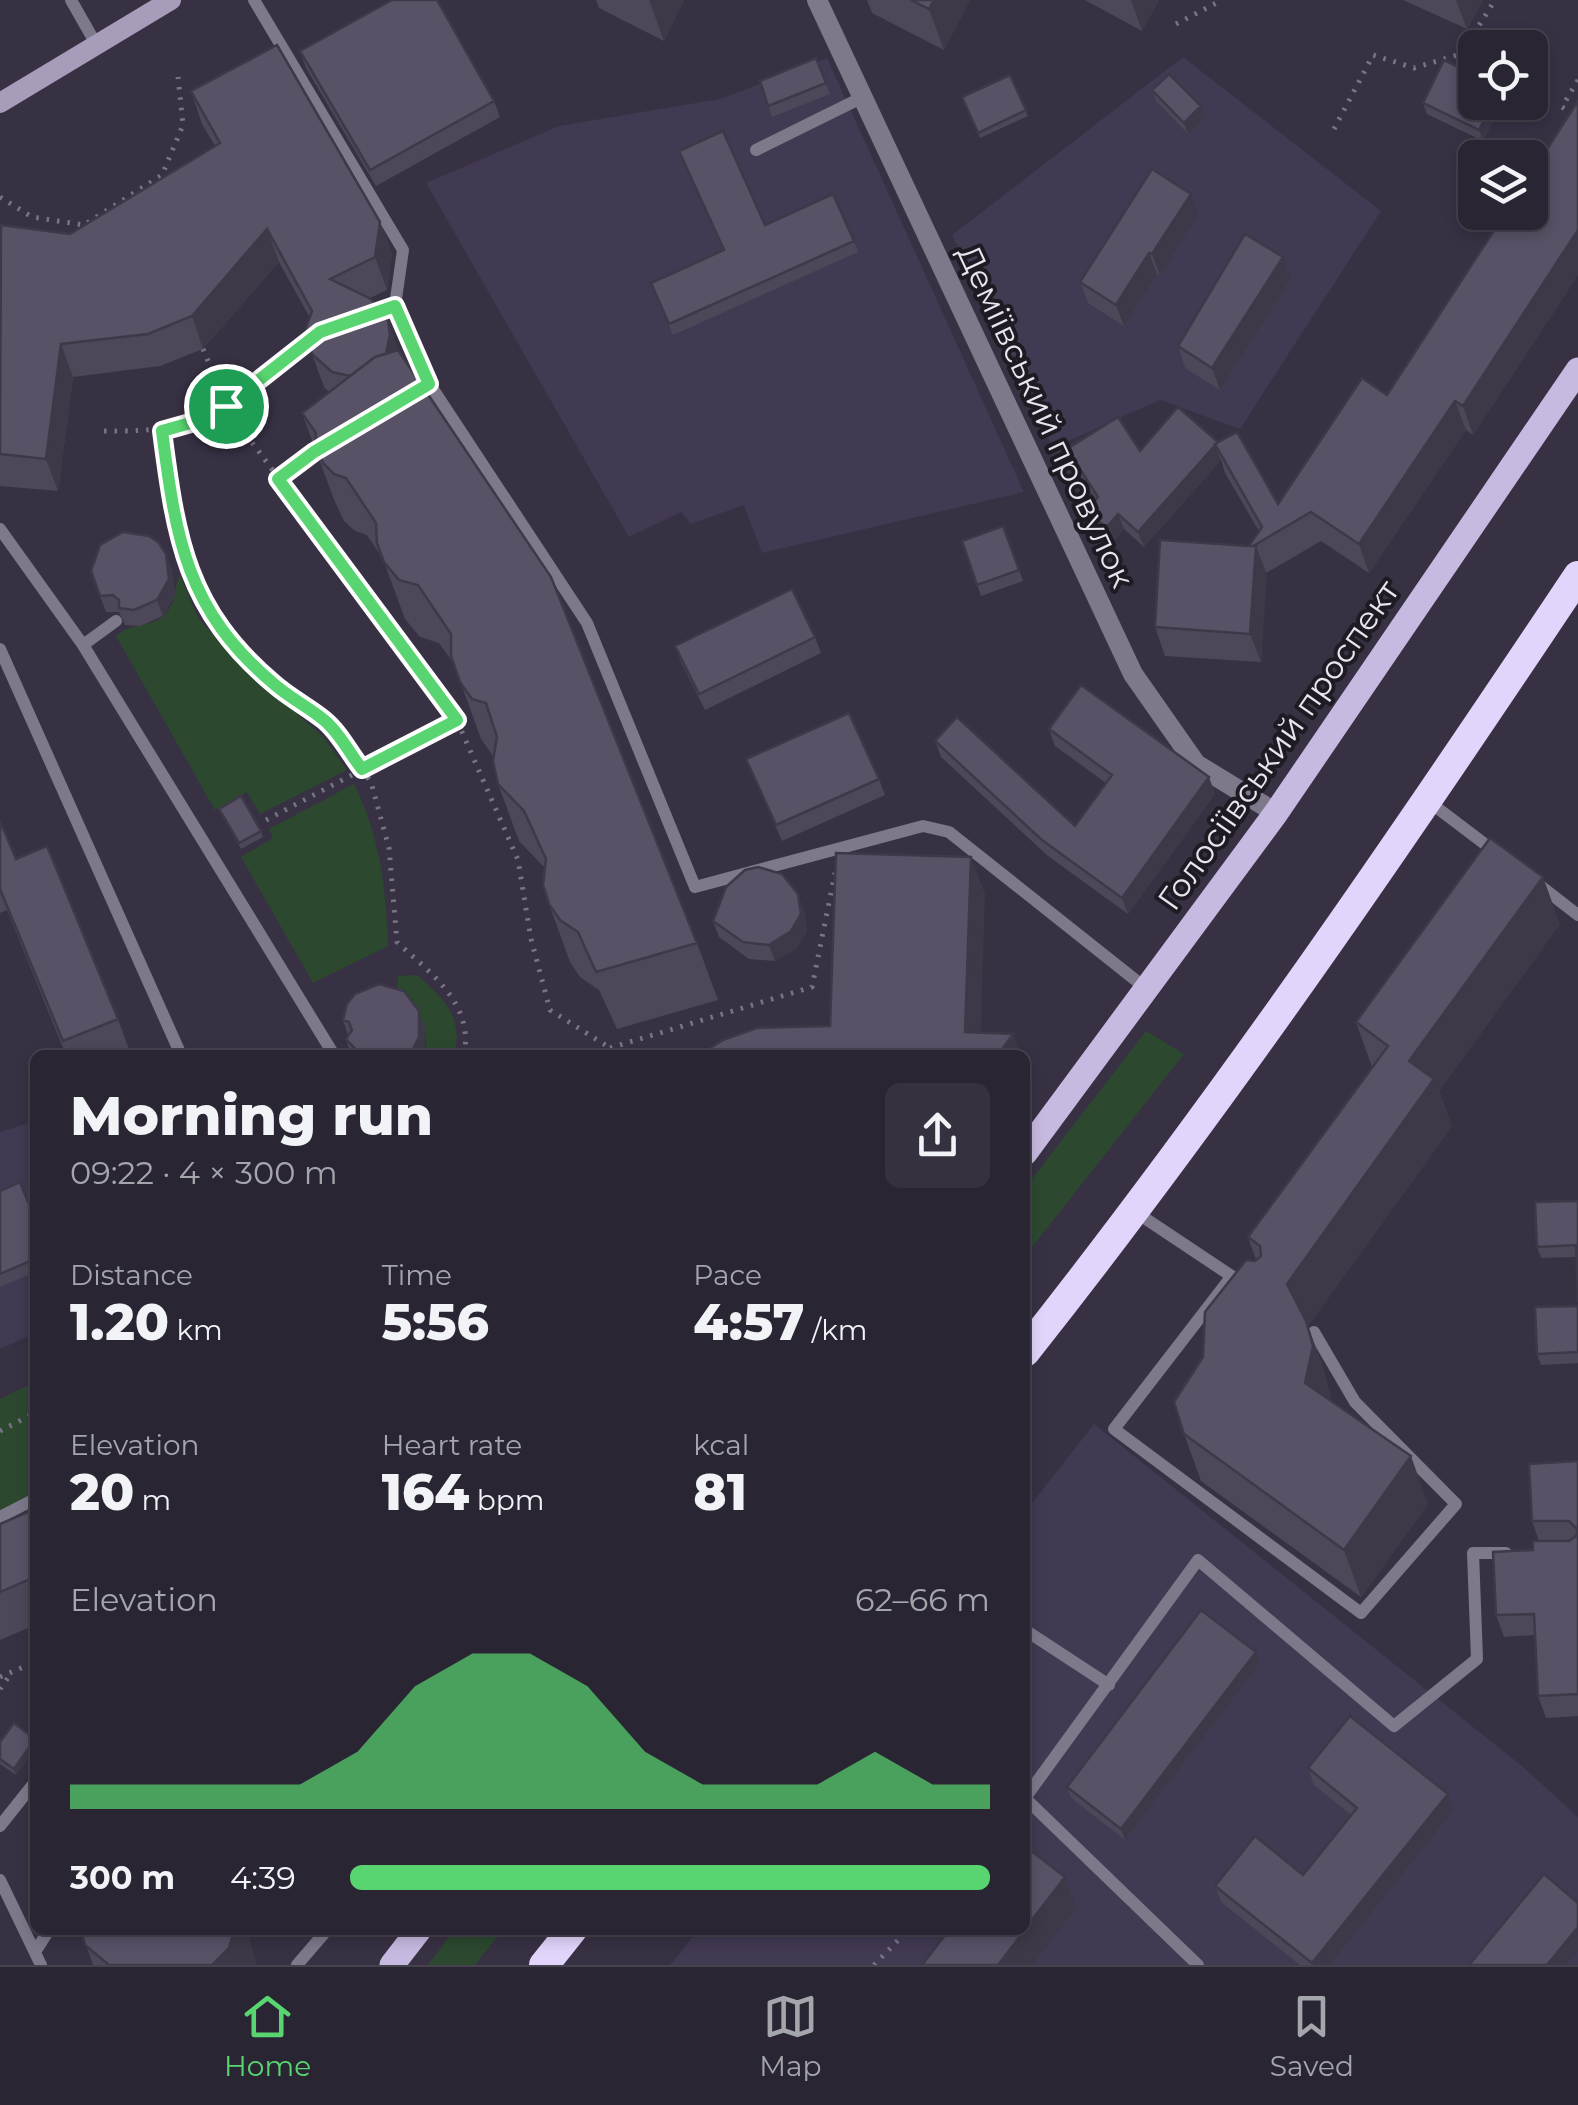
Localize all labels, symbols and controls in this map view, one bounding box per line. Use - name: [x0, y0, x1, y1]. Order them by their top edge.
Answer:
- map controls: [1458, 30, 1548, 230]
- button: locate: [1458, 30, 1548, 120]
- button: layers: [1458, 140, 1548, 230]
- street label: Деміївський провулок: [949, 239, 1143, 594]
- pin: [184, 364, 269, 449]
- icon: arrive: [199, 379, 254, 434]
- street label: Голосіївський проспект: [1149, 572, 1407, 917]
- text: Morning run: [70, 1082, 433, 1149]
- button: share: [885, 1083, 990, 1188]
- text: 09:22 · 4 × 300 m: [70, 1153, 338, 1192]
- text: Distance: [70, 1258, 193, 1292]
- text: Time: [382, 1258, 452, 1292]
- text: Pace: [693, 1258, 762, 1292]
- text: 1.20: [70, 1292, 169, 1353]
- text: 5:56: [382, 1292, 489, 1353]
- text: 4:57: [693, 1292, 804, 1353]
- text: km: [169, 1313, 223, 1347]
- text: /km: [804, 1313, 867, 1347]
- text: Elevation: [70, 1428, 199, 1462]
- text: Heart rate: [382, 1428, 522, 1462]
- text: kcal: [693, 1428, 749, 1462]
- text: 20: [70, 1462, 134, 1523]
- text: 164: [382, 1462, 469, 1523]
- text: 81: [693, 1462, 747, 1523]
- text: m: [134, 1483, 171, 1517]
- text: bpm: [469, 1483, 544, 1517]
- text: Elevation: [70, 1580, 218, 1619]
- text: 62–66 m: [855, 1580, 990, 1619]
- text: 300 m: [70, 1858, 175, 1897]
- text: 4:39: [230, 1858, 296, 1897]
- tab: Home: [224, 1989, 311, 2083]
- tab: Map: [759, 1989, 822, 2083]
- tab: Saved: [1270, 1989, 1354, 2083]

